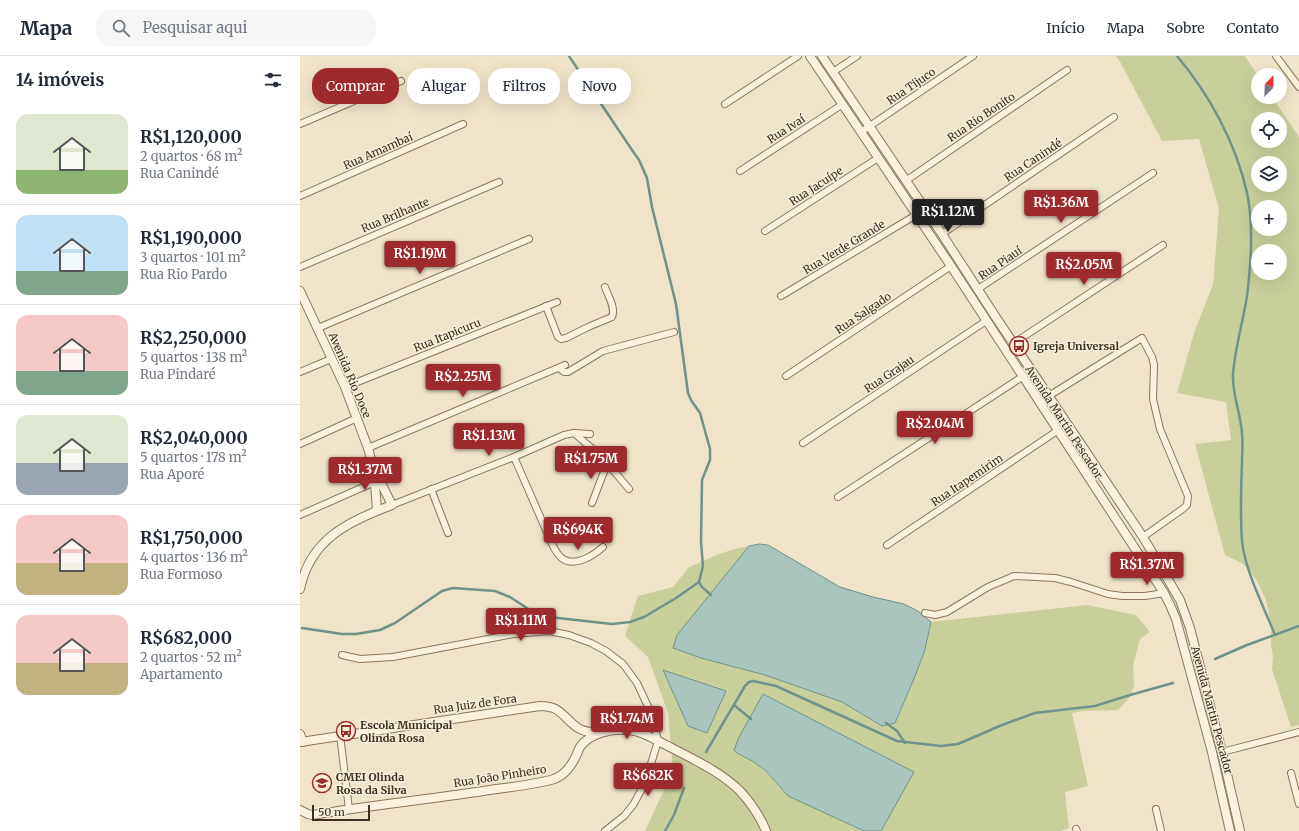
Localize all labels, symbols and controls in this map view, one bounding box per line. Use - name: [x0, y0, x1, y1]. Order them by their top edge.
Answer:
- search box: [96, 10, 376, 46]
- text: Mapa: [20, 16, 72, 40]
- icon: search: [110, 17, 132, 39]
- text: Pesquisar aqui: [142, 18, 247, 37]
- text: Início: [1046, 19, 1085, 37]
- text: Mapa: [1107, 19, 1144, 37]
- text: Sobre: [1166, 19, 1205, 37]
- text: Contato: [1227, 19, 1279, 37]
- street label: Rua Tijuco: [884, 64, 939, 107]
- chip: Comprar: [312, 68, 399, 104]
- chip: Alugar: [407, 68, 480, 104]
- chip: Filtros: [488, 68, 560, 104]
- chip: Novo: [568, 68, 631, 104]
- north arrow: [1251, 68, 1287, 104]
- map controls: [1251, 68, 1287, 280]
- text: 14 imóveis: [16, 69, 104, 91]
- icon: filters: [262, 69, 284, 91]
- street label: Rua Rio Bonito: [945, 89, 1018, 145]
- street label: Rua Ivaí: [764, 111, 808, 146]
- button: locate: [1251, 112, 1287, 148]
- text: R$1,120,000: [140, 126, 242, 148]
- street label: Rua Amambaí: [341, 129, 415, 173]
- icon: home: [48, 130, 96, 178]
- street label: Rua Canindé: [1001, 135, 1065, 184]
- text: 2 quartos · 68 m²: [140, 148, 242, 165]
- button: layers: [1251, 156, 1287, 192]
- street label: Rua Jacuípe: [787, 163, 846, 209]
- text: Rua Canindé: [140, 165, 219, 182]
- pin: R$1.36M: [1024, 190, 1098, 224]
- street label: Rua Brilhante: [359, 194, 431, 236]
- text: R$1.36M: [1033, 194, 1089, 211]
- pin: R$1.12M: [911, 199, 985, 233]
- button: +: [1251, 200, 1287, 236]
- text: R$1.12M: [921, 203, 975, 220]
- street label: Rua Verde Grande: [800, 217, 888, 277]
- text: R$1,190,000: [140, 227, 242, 249]
- icon: home: [48, 231, 96, 279]
- pin: R$1.19M: [383, 241, 457, 275]
- street label: Rua Piauí: [975, 243, 1025, 283]
- button: −: [1251, 244, 1287, 280]
- text: R$1.19M: [393, 245, 447, 262]
- text: 3 quartos · 101 m²: [140, 249, 246, 266]
- pin: R$2.05M: [1047, 252, 1121, 286]
- text: R$2.05M: [1055, 256, 1113, 273]
- text: Rua Rio Pardo: [140, 266, 227, 283]
- street label: Rua Salgado: [832, 289, 894, 337]
- street label: Rua Itapicuru: [411, 315, 483, 355]
- text: R$2,250,000: [140, 327, 246, 349]
- street label: Avenida Rio Doce: [325, 329, 374, 420]
- icon: home: [48, 331, 96, 379]
- bus stop icon: Igreja Universal: [1008, 335, 1030, 357]
- place label: Igreja Universal: [1033, 339, 1119, 353]
- text: 5 quartos · 138 m²: [140, 349, 247, 366]
- street label: Rua Grajau: [861, 352, 917, 396]
- street label: Avenida Martin Pescador: [1022, 362, 1106, 481]
- pin: R$2.25M: [426, 364, 500, 398]
- text: Rua Pindaré: [140, 366, 215, 383]
- text: R$2.25M: [435, 368, 491, 385]
- pin: R$2.04M: [898, 411, 972, 445]
- text: R$2.04M: [906, 415, 964, 432]
- pin: R$1.13M: [452, 423, 526, 457]
- text: R$2,040,000: [140, 427, 248, 449]
- text: R$1.13M: [462, 427, 516, 444]
- icon: home: [48, 431, 96, 479]
- pin: R$1.75M: [554, 446, 628, 480]
- text: 5 quartos · 178 m²: [140, 449, 247, 466]
- text: R$1.75M: [564, 450, 618, 467]
- street label: Rua Itapemirim: [928, 451, 1006, 509]
- pin: R$1.37M: [328, 457, 402, 491]
- text: R$1.37M: [338, 461, 392, 478]
- text: Rua Aporé: [140, 466, 204, 483]
- pin: R$694K: [545, 517, 611, 551]
- text: R$694K: [553, 521, 603, 538]
- text: R$1,750,000: [140, 527, 243, 549]
- icon: home: [48, 531, 96, 579]
- text: 4 quartos · 136 m²: [140, 549, 248, 566]
- pin: R$1.37M: [1110, 552, 1184, 586]
- text: R$1.37M: [1120, 556, 1174, 573]
- text: Rua Formoso: [140, 566, 222, 583]
- pin: R$1.11M: [484, 608, 558, 642]
- text: R$1.11M: [495, 612, 547, 629]
- text: R$682,000: [140, 627, 232, 649]
- icon: home: [48, 631, 96, 679]
- street label: Avenida Martin Pescador: [1188, 643, 1236, 776]
- text: 2 quartos · 52 m²: [140, 649, 242, 666]
- text: Apartamento: [140, 666, 223, 683]
- street label: Rua Juiz de Fora: [432, 691, 518, 717]
- pin: R$1.74M: [590, 706, 664, 740]
- text: R$1.74M: [600, 710, 654, 727]
- place label: Escola Municipal Olinda Rosa: [360, 718, 453, 745]
- bus stop icon: Escola Municipal Olinda Rosa: [335, 720, 357, 742]
- street label: Rua João Pinheiro: [453, 762, 548, 790]
- pin: R$682K: [615, 763, 681, 797]
- text: R$682K: [623, 767, 673, 784]
- place label: CMEI Olinda Rosa da Silva: [336, 770, 407, 797]
- school or university icon: CMEI Olinda Rosa da Silva: [311, 772, 333, 794]
- scale bar: [312, 803, 370, 822]
- text: 50 m: [318, 805, 345, 819]

